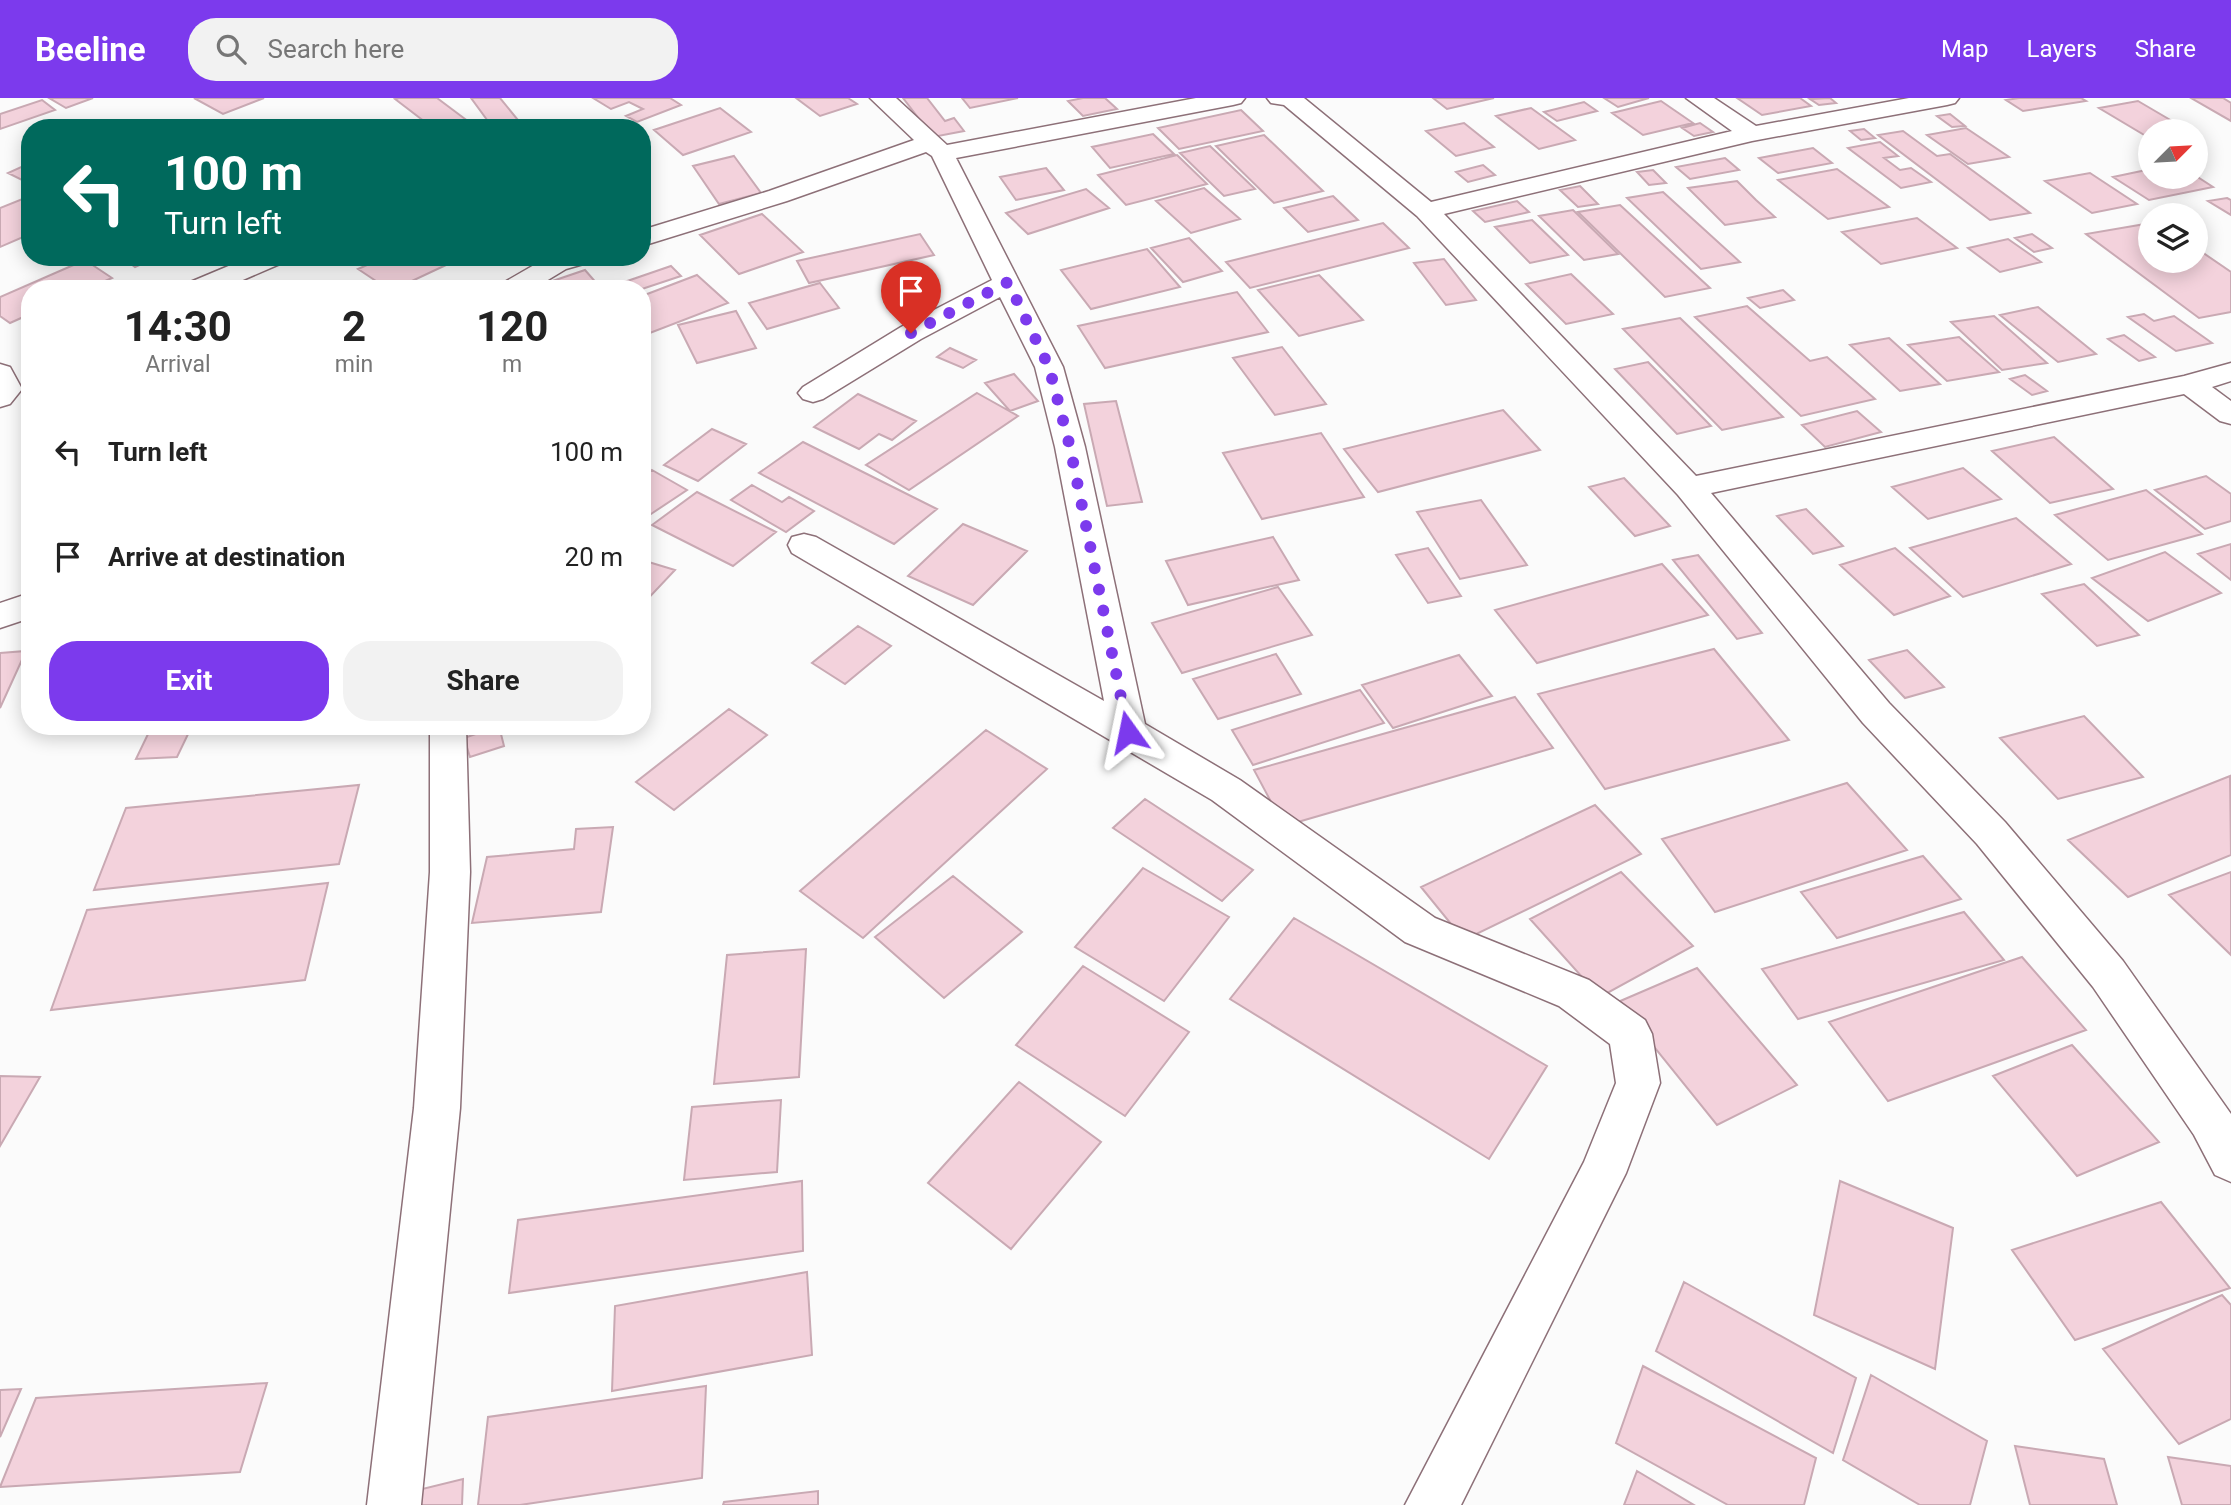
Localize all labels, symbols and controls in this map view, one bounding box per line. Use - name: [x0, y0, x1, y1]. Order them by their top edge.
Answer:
- search box: [188, 18, 678, 81]
- text: Beeline: [35, 30, 146, 69]
- icon: search: [212, 30, 250, 68]
- text: Search here: [268, 34, 404, 64]
- text: Map: [1941, 35, 1989, 63]
- text: Layers: [2027, 35, 2097, 63]
- text: Share: [2135, 35, 2196, 63]
- north arrow: [2138, 119, 2208, 189]
- map controls: [2138, 119, 2208, 273]
- text: 100 m: [164, 145, 303, 202]
- icon: left: [49, 147, 140, 238]
- button: layers: [2138, 203, 2208, 273]
- text: Turn left: [164, 204, 282, 242]
- pin: [881, 261, 941, 333]
- icon: arrive: [892, 272, 930, 310]
- text: 14:30: [124, 302, 232, 351]
- text: 2: [342, 302, 366, 351]
- text: 120: [476, 302, 548, 351]
- text: Arrival: [145, 351, 211, 378]
- text: min: [335, 351, 373, 378]
- text: m: [502, 351, 522, 378]
- icon: left: [49, 433, 87, 471]
- text: Turn left: [108, 437, 207, 467]
- text: 100 m: [550, 437, 623, 467]
- icon: arrive: [49, 538, 87, 576]
- text: Arrive at destination: [108, 542, 345, 572]
- text: 20 m: [565, 542, 623, 572]
- button: Exit: [49, 641, 329, 721]
- button: Share: [343, 641, 623, 721]
- position arrow: [1091, 695, 1165, 769]

